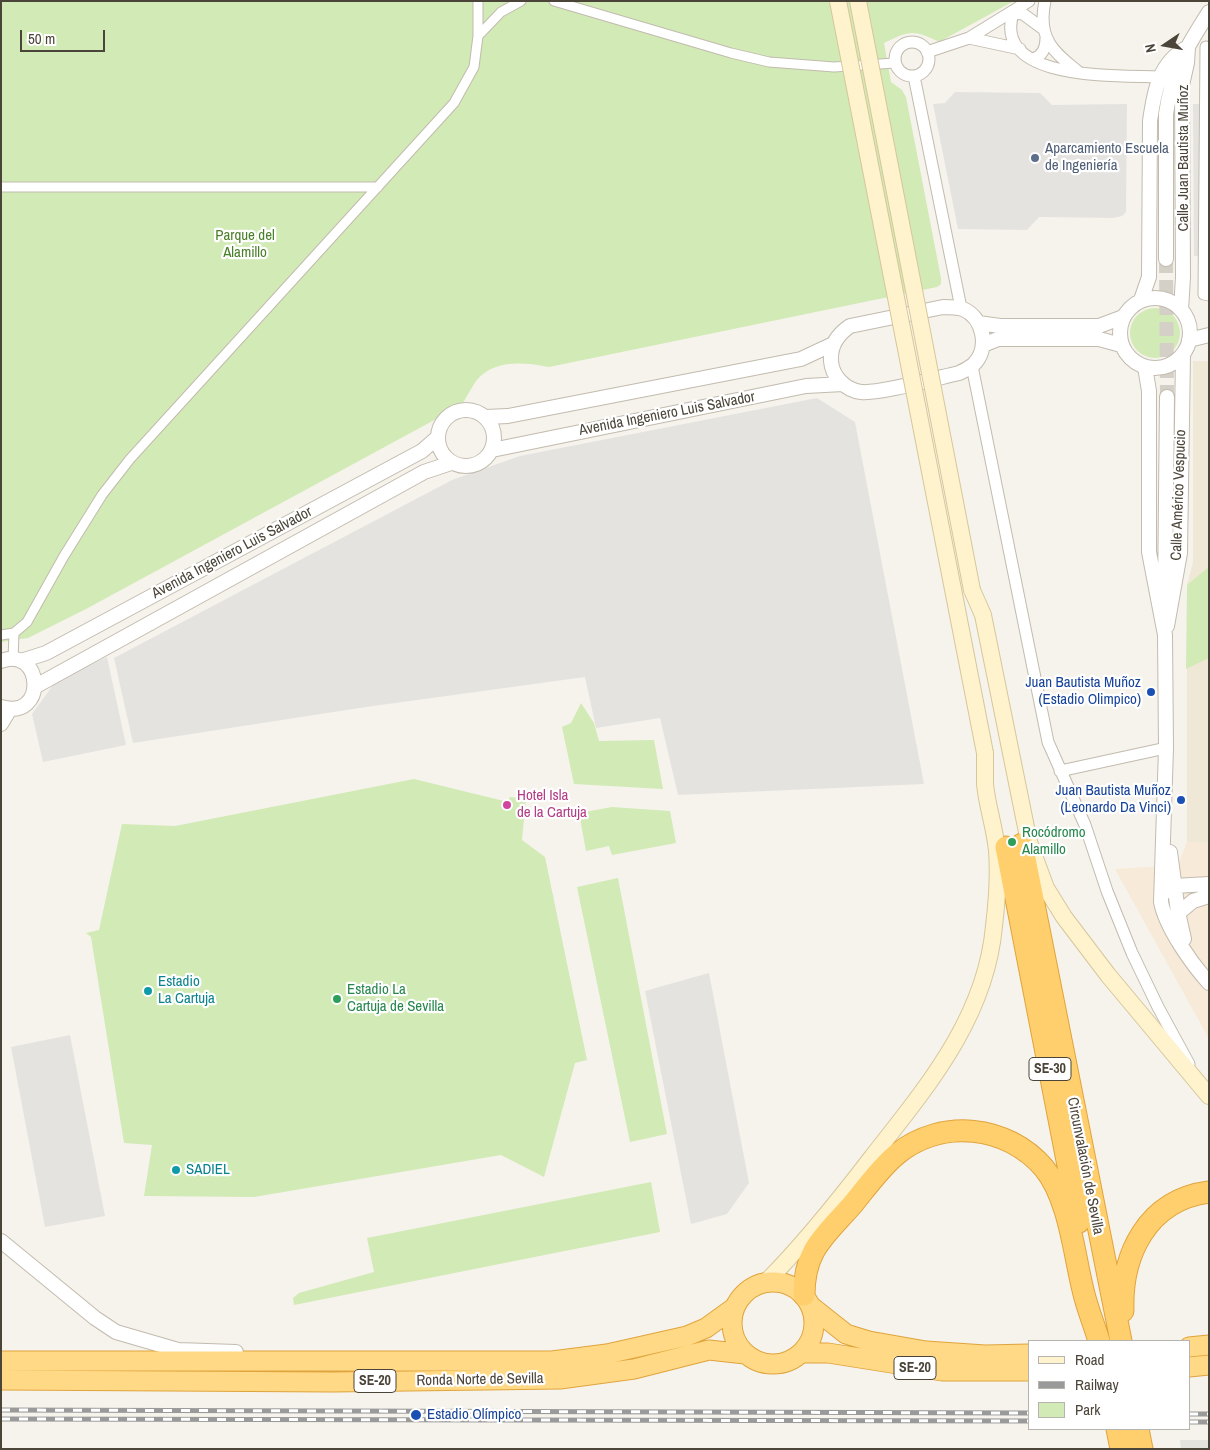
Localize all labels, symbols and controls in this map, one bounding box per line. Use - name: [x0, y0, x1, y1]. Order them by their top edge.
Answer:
- scale bar: [22, 20, 108, 52]
- north arrow: [1140, 20, 1190, 70]
- text: 50 m: [28, 28, 55, 49]
- text: N: [1141, 42, 1160, 54]
- street label: Calle Juan Bautista Muñoz: [1175, 85, 1193, 231]
- place label: Aparcamiento Escuela de Ingeniería: [1045, 140, 1169, 175]
- marker: Aparcamiento Escuela de Ingeniería: [1029, 152, 1041, 164]
- park label: Parque del Alamillo: [215, 227, 275, 262]
- street label: Avenida Ingeniero Luis Salvador: [577, 388, 757, 440]
- street label: Calle Américo Vespucio: [1168, 429, 1190, 561]
- street label: Avenida Ingeniero Luis Salvador: [149, 503, 315, 603]
- place label: Juan Bautista Muñoz (Estadio Olimpico): [1025, 674, 1141, 709]
- marker: Juan Bautista Muñoz (Estadio Olimpico): [1145, 686, 1157, 698]
- place label: Juan Bautista Muñoz (Leonardo Da Vinci): [1055, 782, 1171, 817]
- place label: Hotel Isla de la Cartuja: [517, 787, 587, 822]
- marker: Juan Bautista Muñoz (Leonardo Da Vinci): [1175, 794, 1187, 806]
- marker: Hotel Isla de la Cartuja: [501, 799, 513, 811]
- place label: Rocódromo Alamillo: [1022, 824, 1086, 859]
- marker: Rocódromo Alamillo: [1006, 836, 1018, 848]
- place label: Estadio La Cartuja: [158, 973, 215, 1008]
- place label: Estadio La Cartuja de Sevilla: [347, 981, 444, 1016]
- marker: Estadio La Cartuja: [142, 985, 154, 997]
- marker: Estadio La Cartuja de Sevilla: [331, 993, 343, 1005]
- road number: SE-30: [1029, 1058, 1071, 1080]
- street label: Circunvalación de Sevilla: [1063, 1096, 1107, 1236]
- place label: SADIEL: [186, 1161, 230, 1179]
- marker: SADIEL: [170, 1164, 182, 1176]
- legend: [1028, 1340, 1190, 1430]
- text: Road: [1075, 1349, 1104, 1370]
- road number: SE-20: [894, 1356, 936, 1380]
- road number: SE-20: [354, 1370, 396, 1392]
- street label: Ronda Norte de Sevilla: [416, 1370, 544, 1390]
- text: Railway: [1075, 1374, 1119, 1395]
- text: Park: [1075, 1399, 1100, 1420]
- place label: Estadio Olímpico: [427, 1406, 521, 1424]
- marker: Estadio Olímpico: [409, 1408, 423, 1422]

